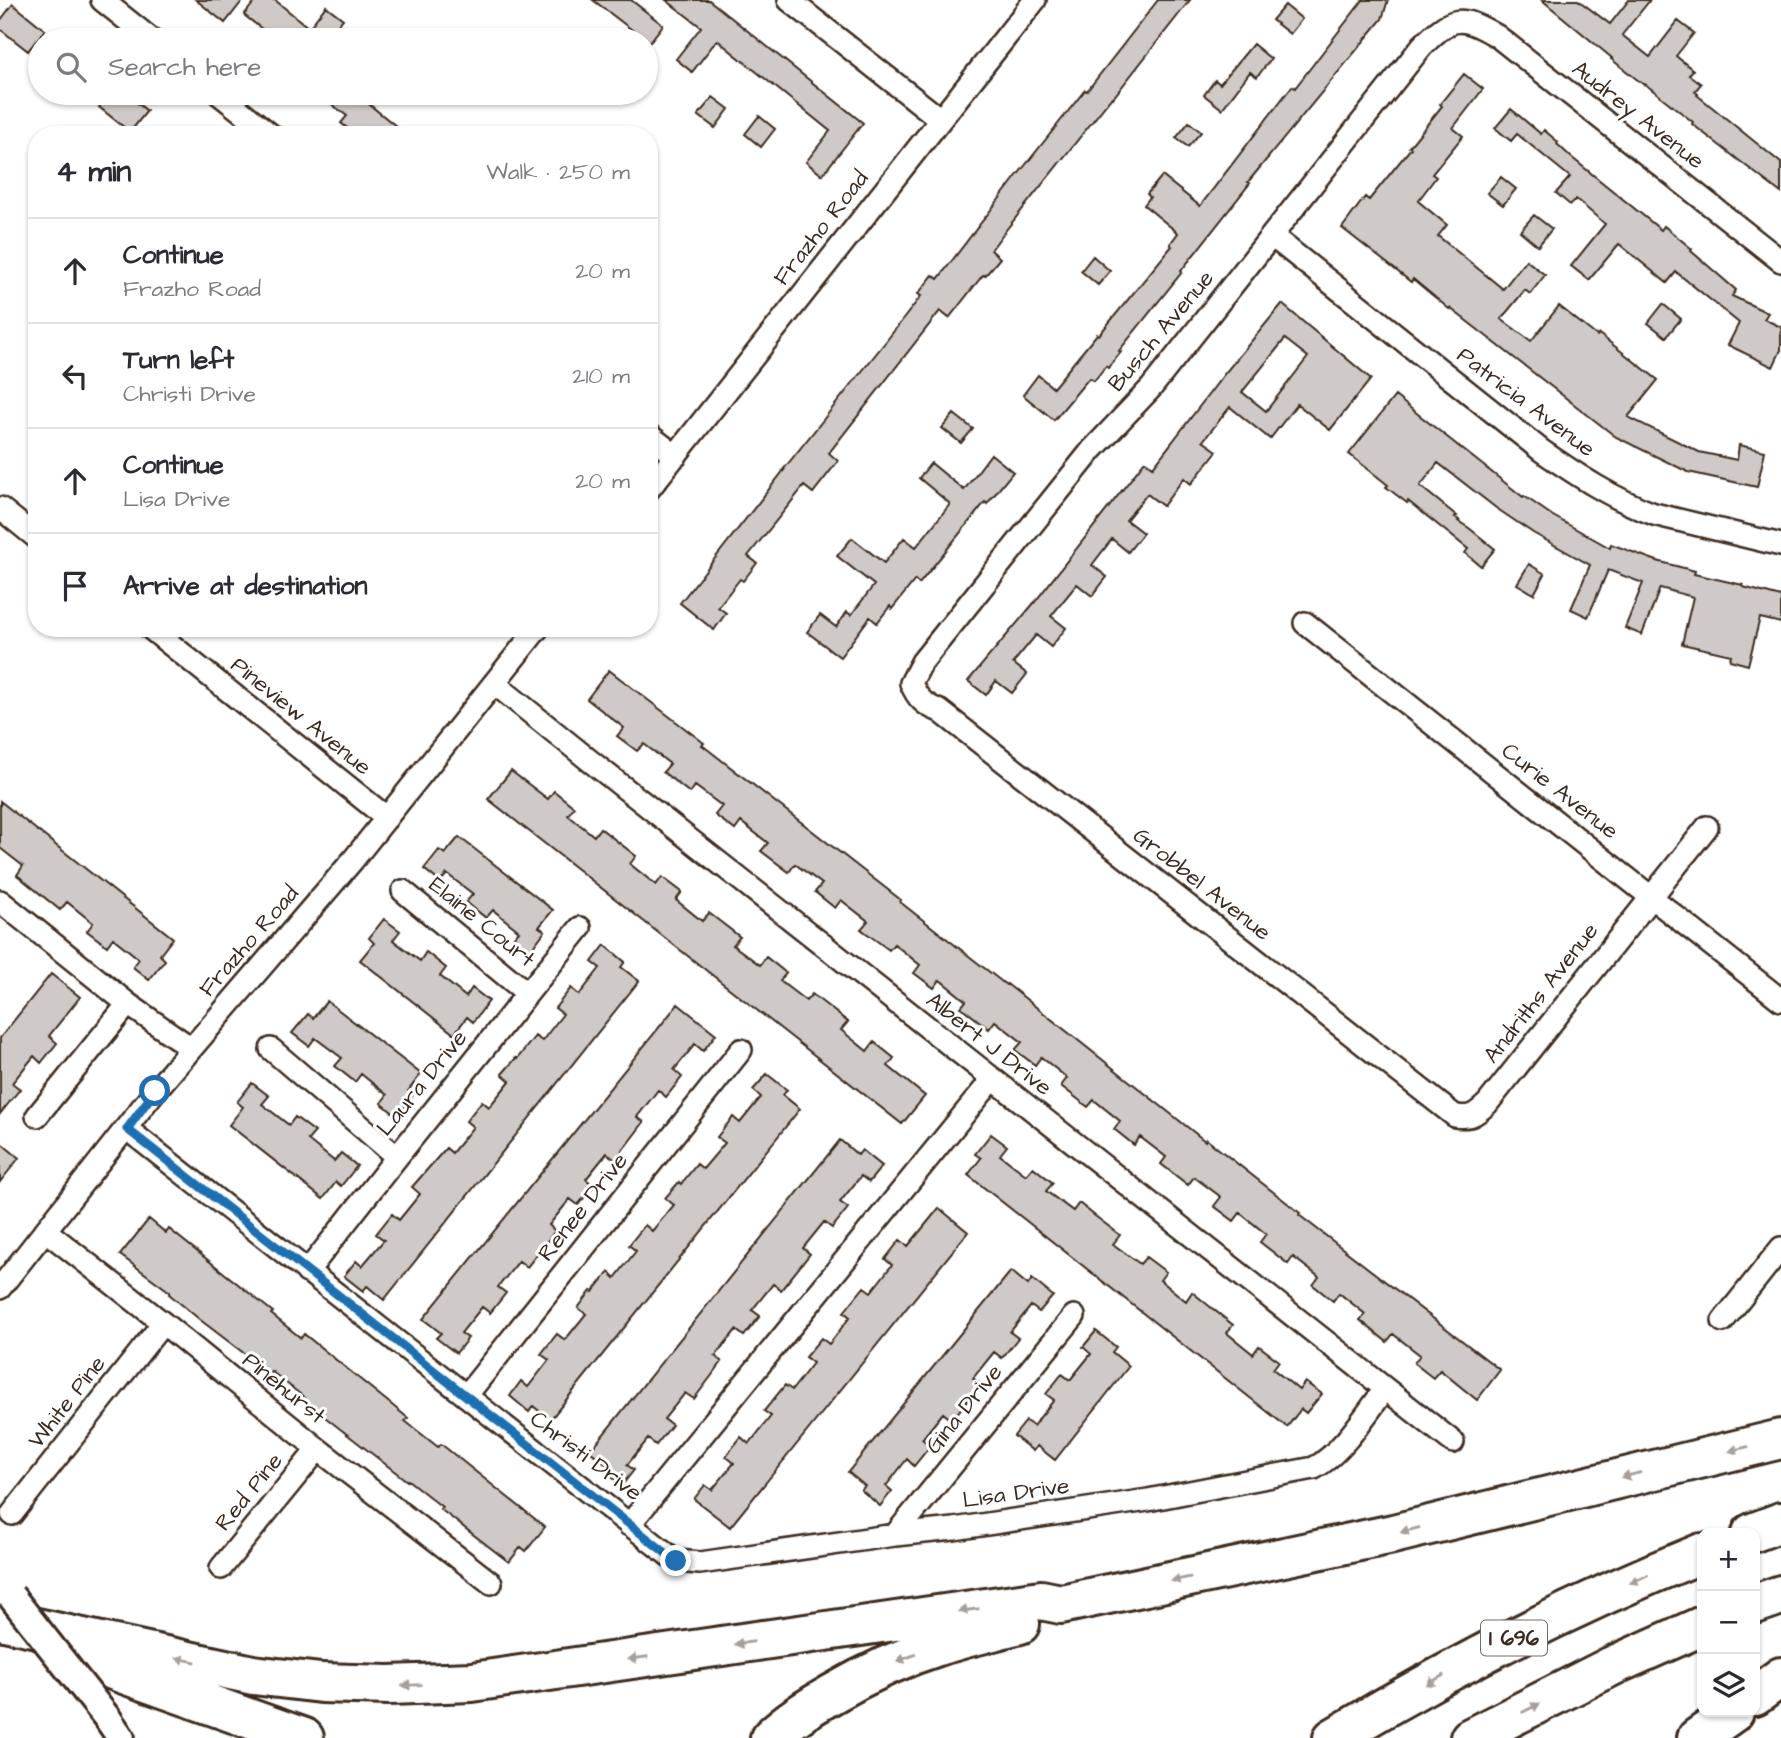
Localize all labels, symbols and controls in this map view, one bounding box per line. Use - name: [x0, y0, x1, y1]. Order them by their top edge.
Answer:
- search box: [28, 28, 658, 105]
- icon: search: [52, 48, 90, 86]
- text: Search here: [108, 49, 261, 85]
- street label: Audrey Avenue: [1565, 53, 1711, 178]
- text: 4 min: [56, 151, 131, 193]
- text: Walk · 250 m: [486, 156, 630, 188]
- street label: Frazho Road: [766, 164, 876, 292]
- text: Continue: [123, 237, 224, 273]
- icon: ahead: [56, 252, 94, 290]
- text: 20 m: [575, 255, 630, 287]
- street label: Busch Avenue: [1101, 263, 1221, 399]
- text: Frazho Road: [123, 273, 261, 305]
- street label: Patricia Avenue: [1450, 339, 1602, 465]
- text: Turn left: [123, 342, 234, 378]
- icon: left: [56, 357, 94, 395]
- text: 210 m: [572, 360, 630, 392]
- text: Christi Drive: [123, 378, 256, 410]
- text: Continue: [123, 447, 224, 483]
- icon: ahead: [56, 462, 94, 500]
- text: 20 m: [575, 465, 630, 497]
- text: Lisa Drive: [123, 483, 230, 515]
- icon: arrive: [56, 567, 94, 605]
- text: Arrive at destination: [123, 568, 368, 604]
- street label: Pineview Avenue: [224, 649, 378, 783]
- street label: Curie Avenue: [1495, 735, 1625, 847]
- street label: Grobbel Avenue: [1126, 820, 1278, 948]
- street label: Elaine Court: [422, 869, 543, 975]
- street label: Frazho Road: [192, 878, 306, 1004]
- street label: Andriths Avenue: [1476, 916, 1606, 1070]
- street label: Albert J Drive: [919, 985, 1059, 1103]
- street label: Laura Drive: [369, 1023, 475, 1143]
- route start: [139, 1075, 170, 1106]
- street label: Renee Drive: [530, 1146, 636, 1268]
- street label: Pinehurst: [236, 1345, 333, 1432]
- street label: White Pine: [21, 1349, 113, 1455]
- street label: Gina Drive: [918, 1357, 1010, 1461]
- street label: Christi Drive: [523, 1403, 649, 1509]
- one-way arrow: [1728, 1444, 1750, 1455]
- street label: Red Pine: [208, 1446, 290, 1538]
- street label: Lisa Drive: [961, 1470, 1071, 1516]
- one-way arrow: [1620, 1470, 1642, 1481]
- one-way arrow: [1399, 1525, 1421, 1536]
- map controls: [1697, 1528, 1760, 1717]
- button: +: [1697, 1528, 1760, 1591]
- route end: [660, 1545, 691, 1576]
- one-way arrow: [1629, 1573, 1649, 1585]
- one-way arrow: [1170, 1574, 1192, 1585]
- button: −: [1697, 1591, 1760, 1654]
- one-way arrow: [958, 1605, 980, 1616]
- road number: I 696: [1481, 1620, 1547, 1656]
- one-way arrow: [733, 1637, 755, 1648]
- one-way arrow: [626, 1653, 648, 1664]
- one-way arrow: [895, 1653, 916, 1664]
- button: layers: [1697, 1654, 1760, 1717]
- one-way arrow: [175, 1655, 197, 1666]
- one-way arrow: [1426, 1674, 1445, 1686]
- one-way arrow: [401, 1679, 423, 1690]
- one-way arrow: [1521, 1702, 1541, 1713]

